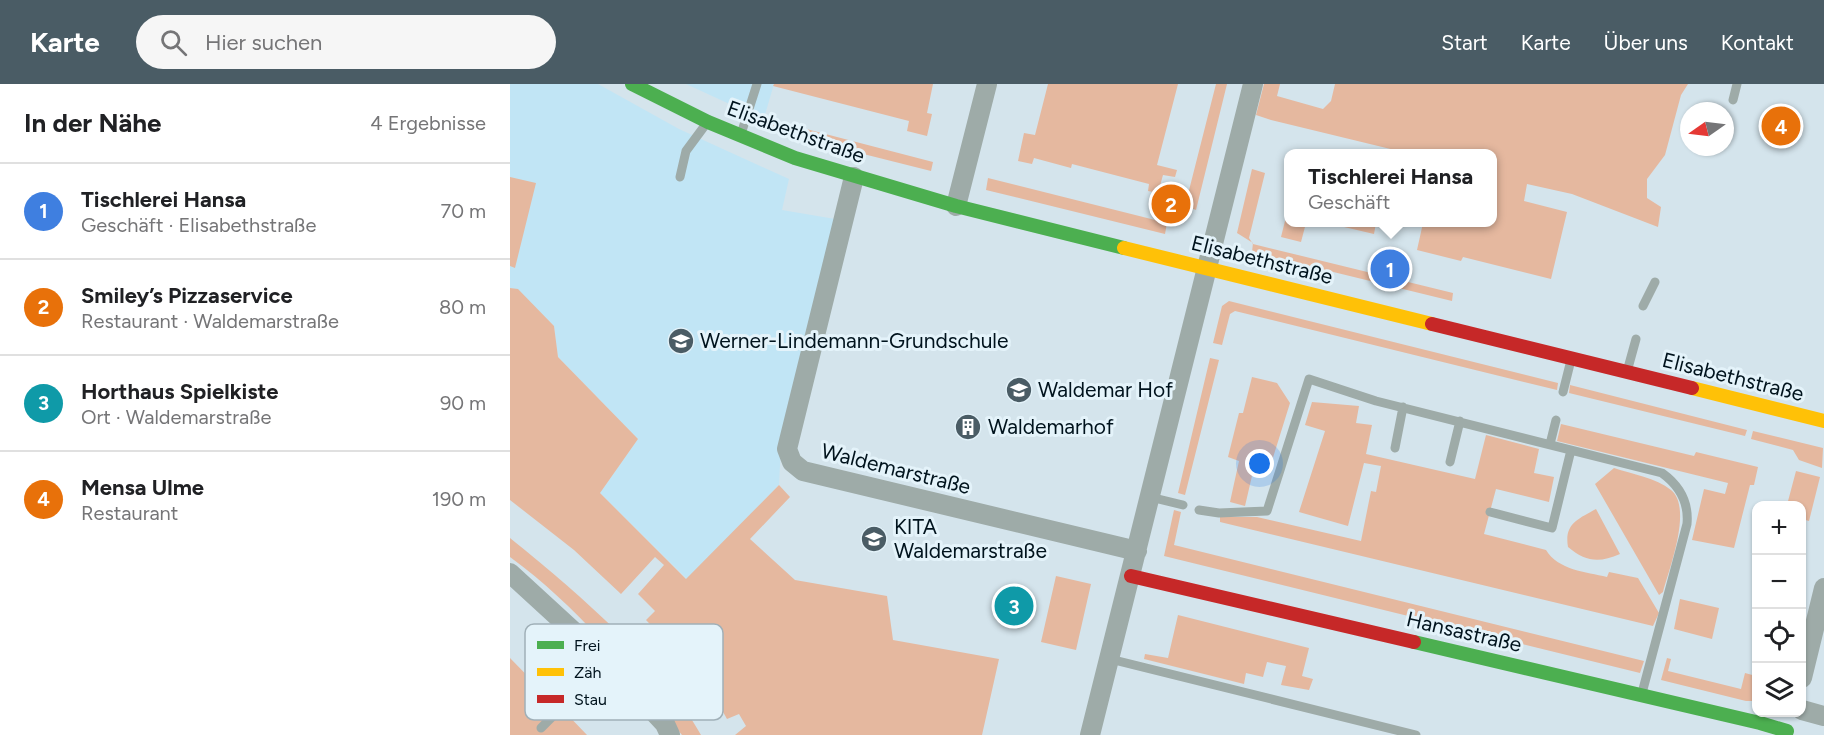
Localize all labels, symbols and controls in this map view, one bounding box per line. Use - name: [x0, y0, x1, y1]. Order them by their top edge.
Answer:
- search box: [136, 15, 556, 69]
- text: Karte: [30, 25, 100, 59]
- icon: search: [157, 26, 190, 59]
- text: Hier suchen: [205, 29, 322, 56]
- text: Start: [1441, 30, 1488, 55]
- text: Karte: [1521, 30, 1571, 55]
- text: Über uns: [1604, 30, 1688, 55]
- text: Kontakt: [1721, 30, 1794, 55]
- street label: Elisabethstraße: [724, 95, 868, 168]
- north arrow: [1680, 102, 1734, 156]
- pin: 4: [1762, 104, 1800, 148]
- text: In der Nähe: [24, 107, 161, 139]
- text: 4 Ergebnisse: [370, 111, 486, 135]
- popup: [1284, 149, 1497, 227]
- text: Tischlerei Hansa: [1308, 163, 1473, 190]
- pin: 2: [1152, 182, 1190, 226]
- text: Tischlerei Hansa: [81, 186, 246, 213]
- text: Geschäft: [1308, 190, 1390, 214]
- text: 1: [39, 199, 48, 223]
- text: 70 m: [440, 199, 486, 223]
- text: Geschäft · Elisabethstraße: [81, 213, 316, 237]
- street label: Elisabethstraße: [1189, 230, 1335, 289]
- pin: 1: [1370, 246, 1410, 291]
- text: Smiley’s Pizzaservice: [81, 282, 293, 309]
- text: 2: [38, 295, 49, 319]
- text: 80 m: [439, 295, 486, 319]
- text: Restaurant · Waldemarstraße: [81, 309, 339, 333]
- school or university icon: Werner-Lindemann-Grundschule: [666, 326, 696, 356]
- place label: Werner-Lindemann-Grundschule: [700, 328, 1008, 353]
- street label: Elisabethstraße: [1660, 347, 1806, 406]
- school or university icon: Waldemar Hof: [1004, 375, 1034, 405]
- place label: Waldemar Hof: [1038, 377, 1173, 402]
- text: Horthaus Spielkiste: [81, 378, 278, 405]
- text: 3: [38, 391, 49, 415]
- text: 90 m: [440, 391, 486, 415]
- text: Ort · Waldemarstraße: [81, 405, 271, 429]
- building icon: Waldemarhof: [953, 412, 983, 442]
- place label: Waldemarhof: [988, 414, 1114, 439]
- street label: Waldemarstraße: [819, 438, 973, 499]
- your location: [1245, 449, 1274, 478]
- text: Mensa Ulme: [81, 474, 204, 501]
- text: 4: [37, 487, 50, 511]
- text: 190 m: [432, 487, 486, 511]
- text: Restaurant: [81, 501, 178, 525]
- map controls: [1752, 501, 1806, 717]
- button: +: [1752, 501, 1806, 555]
- place label: KITA Waldemarstraße: [894, 514, 1047, 563]
- school or university icon: KITA Waldemarstraße: [859, 524, 889, 554]
- button: −: [1752, 555, 1806, 609]
- pin: 3: [994, 584, 1034, 628]
- street label: Hansastraße: [1404, 606, 1524, 657]
- button: locate: [1752, 609, 1806, 663]
- legend: [525, 624, 723, 720]
- text: Frei: [574, 636, 600, 655]
- text: Zäh: [574, 663, 601, 682]
- button: layers: [1752, 663, 1806, 717]
- text: Stau: [574, 690, 607, 709]

